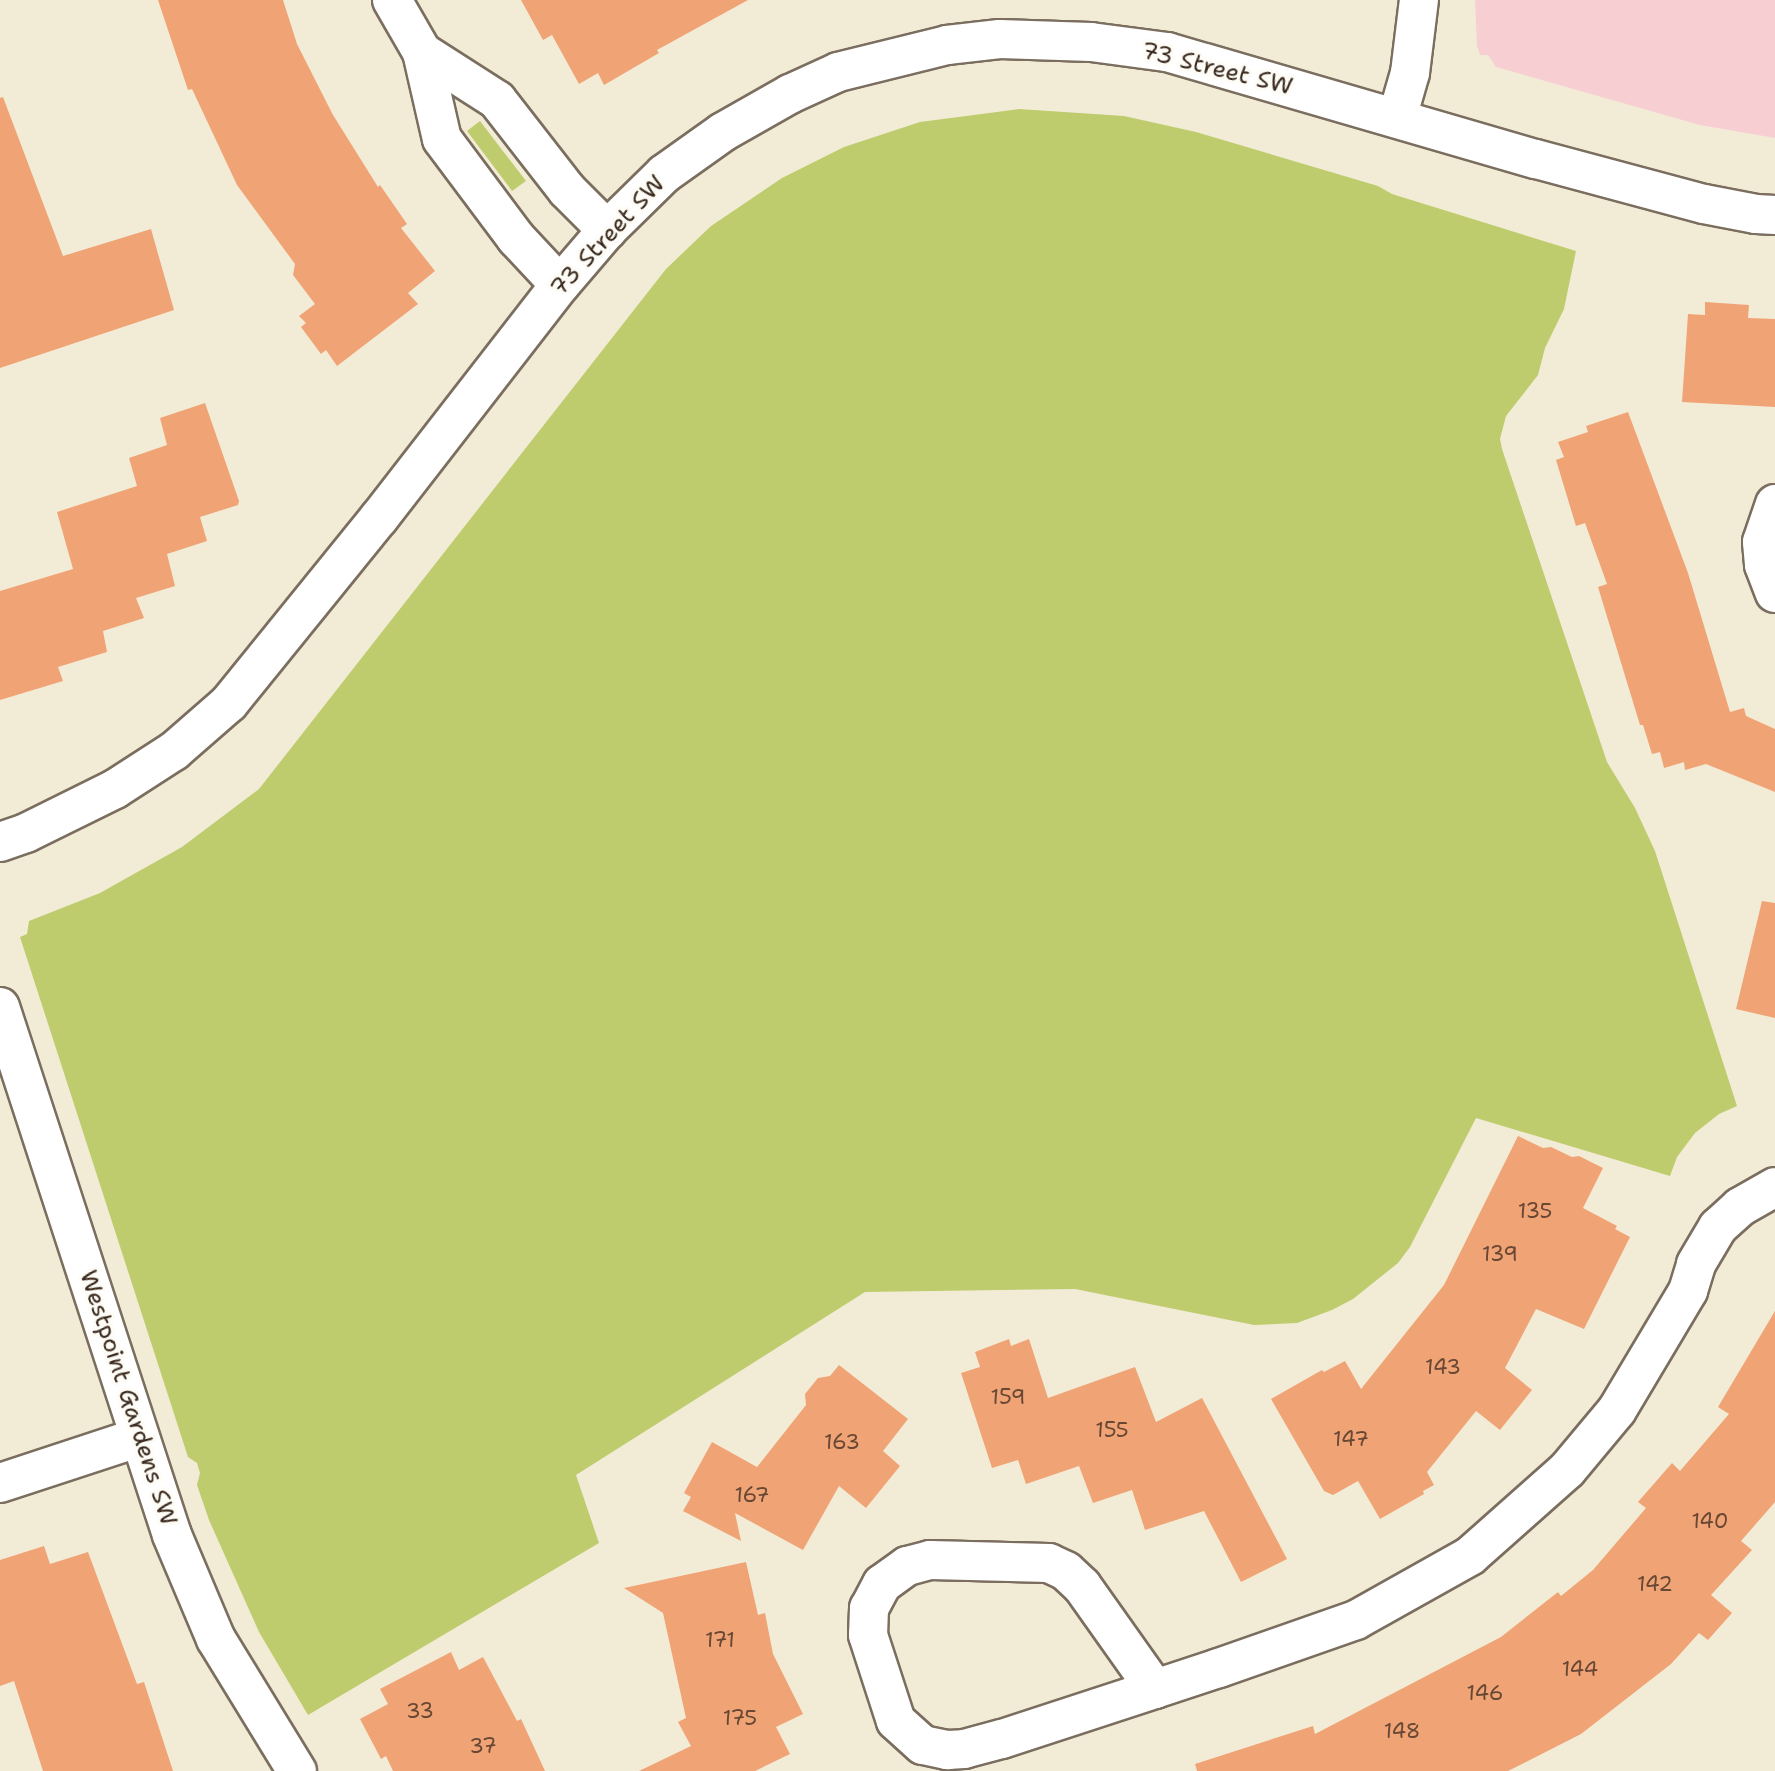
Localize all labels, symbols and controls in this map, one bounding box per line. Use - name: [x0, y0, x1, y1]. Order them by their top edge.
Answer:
- street label: 73 Street SW: [1138, 36, 1296, 102]
- street label: 73 Street SW: [545, 169, 671, 303]
- house number: 135: [1518, 1198, 1552, 1224]
- house number: 139: [1482, 1241, 1518, 1267]
- street label: Westpoint Gardens SW: [73, 1267, 183, 1529]
- house number: 143: [1425, 1354, 1461, 1380]
- house number: 159: [991, 1384, 1025, 1410]
- house number: 155: [1095, 1417, 1129, 1443]
- house number: 147: [1333, 1426, 1369, 1452]
- house number: 163: [824, 1429, 860, 1455]
- house number: 167: [734, 1482, 770, 1508]
- house number: 140: [1691, 1508, 1729, 1534]
- house number: 142: [1637, 1571, 1673, 1597]
- house number: 171: [705, 1627, 735, 1653]
- house number: 144: [1562, 1656, 1598, 1682]
- house number: 146: [1467, 1680, 1503, 1706]
- house number: 33: [406, 1698, 434, 1724]
- house number: 175: [723, 1705, 757, 1731]
- house number: 148: [1384, 1718, 1420, 1744]
- house number: 37: [469, 1733, 497, 1759]

